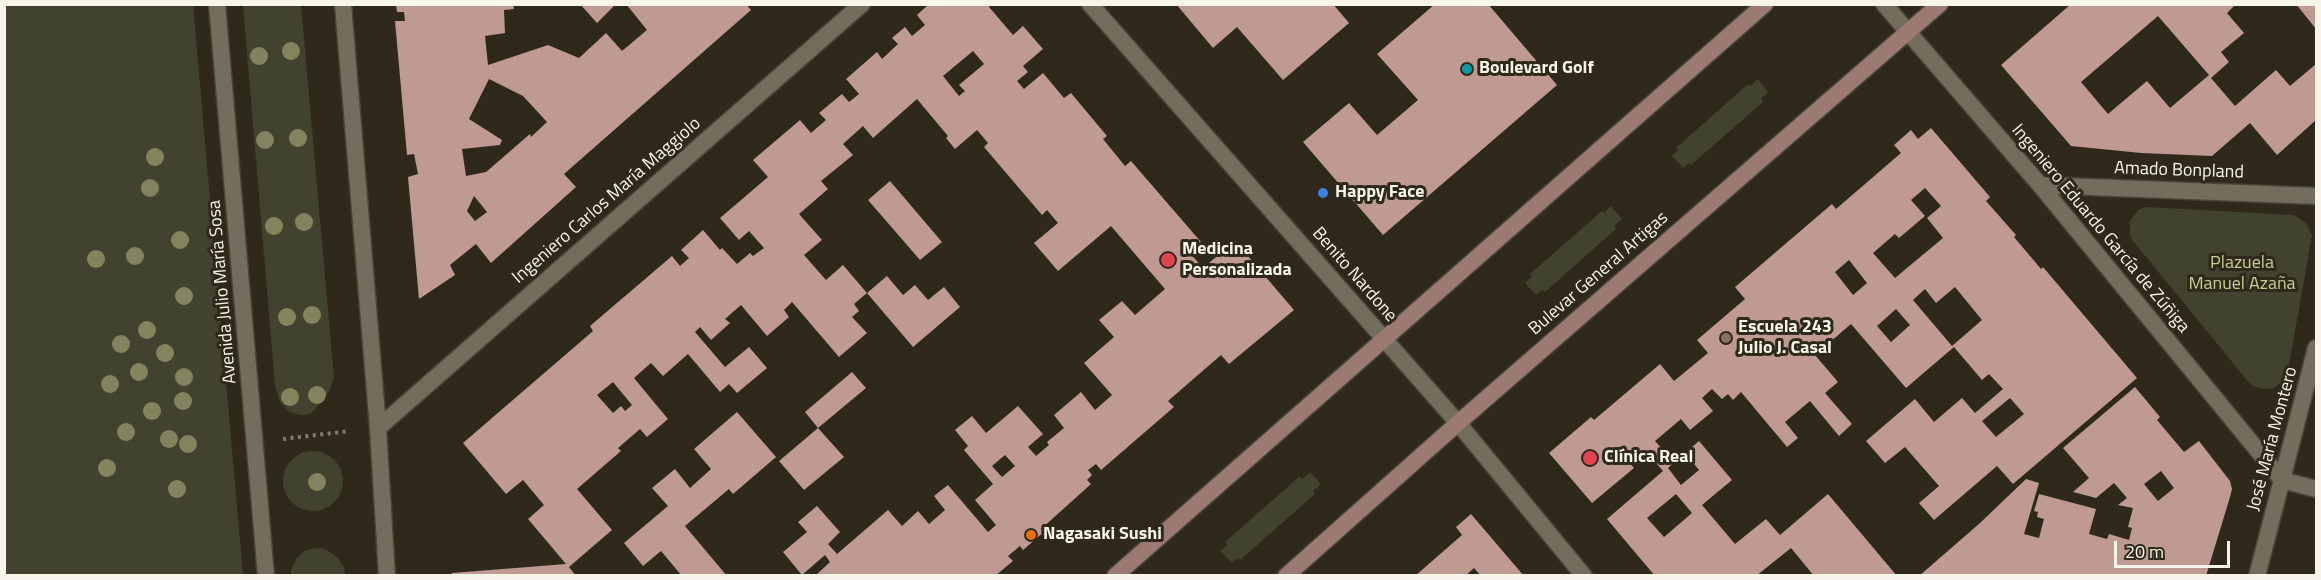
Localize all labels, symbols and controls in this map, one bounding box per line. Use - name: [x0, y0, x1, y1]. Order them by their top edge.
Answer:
- place label: Boulevard Golf: [1479, 58, 1594, 80]
- marker: Boulevard Golf: [1460, 62, 1474, 76]
- street label: Ingeniero Carlos María Maggiolo: [508, 113, 706, 289]
- street label: Ingeniero Eduardo García de Zúñiga: [2006, 120, 2194, 338]
- street label: Amado Bonpland: [2114, 158, 2244, 184]
- place label: Happy Face: [1335, 182, 1424, 204]
- marker: Happy Face: [1316, 186, 1330, 200]
- street label: Avenida Julio María Sosa: [204, 199, 242, 385]
- street label: Bulevar General Artigas: [1525, 208, 1673, 340]
- street label: Benito Nardone: [1307, 223, 1401, 327]
- place label: Medicina Personalizada: [1182, 239, 1292, 282]
- marker: Medicina Personalizada: [1159, 251, 1177, 269]
- park label: Plazuela Manuel Azaña: [2188, 253, 2296, 296]
- place label: Escuela 243 Julio J. Casal: [1738, 317, 1832, 360]
- marker: Escuela 243 Julio J. Casal: [1719, 331, 1733, 345]
- street label: José María Montero: [2243, 365, 2303, 513]
- place label: Clínica Real: [1604, 447, 1693, 469]
- marker: Clínica Real: [1581, 449, 1599, 467]
- place label: Nagasaki Sushi: [1043, 524, 1162, 546]
- marker: Nagasaki Sushi: [1024, 528, 1038, 542]
- scale bar: [2117, 529, 2232, 567]
- text: 20 m: [2125, 538, 2164, 565]

